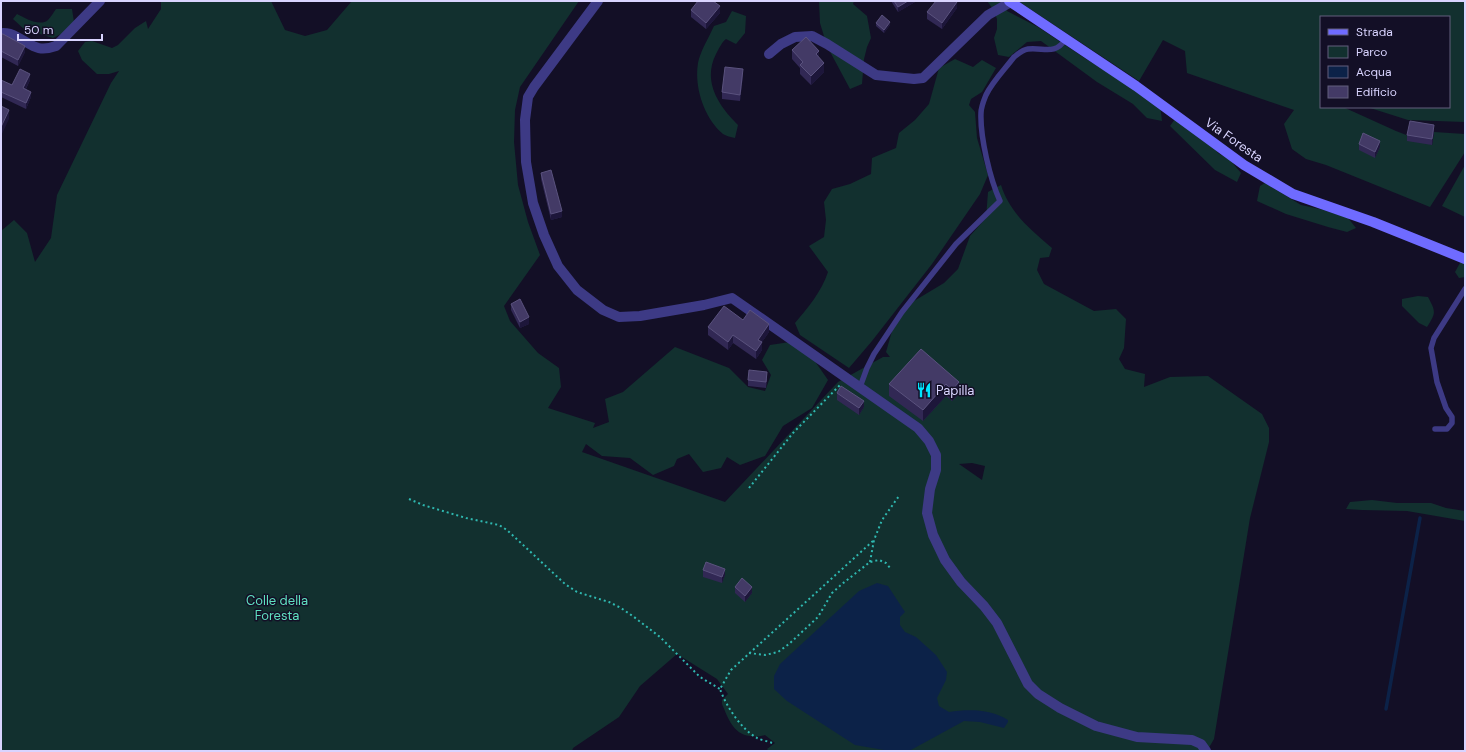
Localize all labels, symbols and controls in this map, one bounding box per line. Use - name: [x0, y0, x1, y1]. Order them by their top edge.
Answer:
- scale bar: [18, 16, 102, 42]
- legend: [1320, 16, 1450, 108]
- text: 50 m: [24, 22, 53, 38]
- text: Strada: [1356, 24, 1393, 40]
- text: Parco: [1356, 44, 1387, 60]
- text: Acqua: [1356, 64, 1391, 80]
- text: Edificio: [1356, 84, 1397, 100]
- street label: Via Foresta: [1202, 114, 1266, 166]
- restaurant icon: Papilla: [915, 381, 933, 399]
- place label: Papilla: [936, 382, 974, 399]
- park label: Colle della Foresta: [246, 592, 308, 624]

